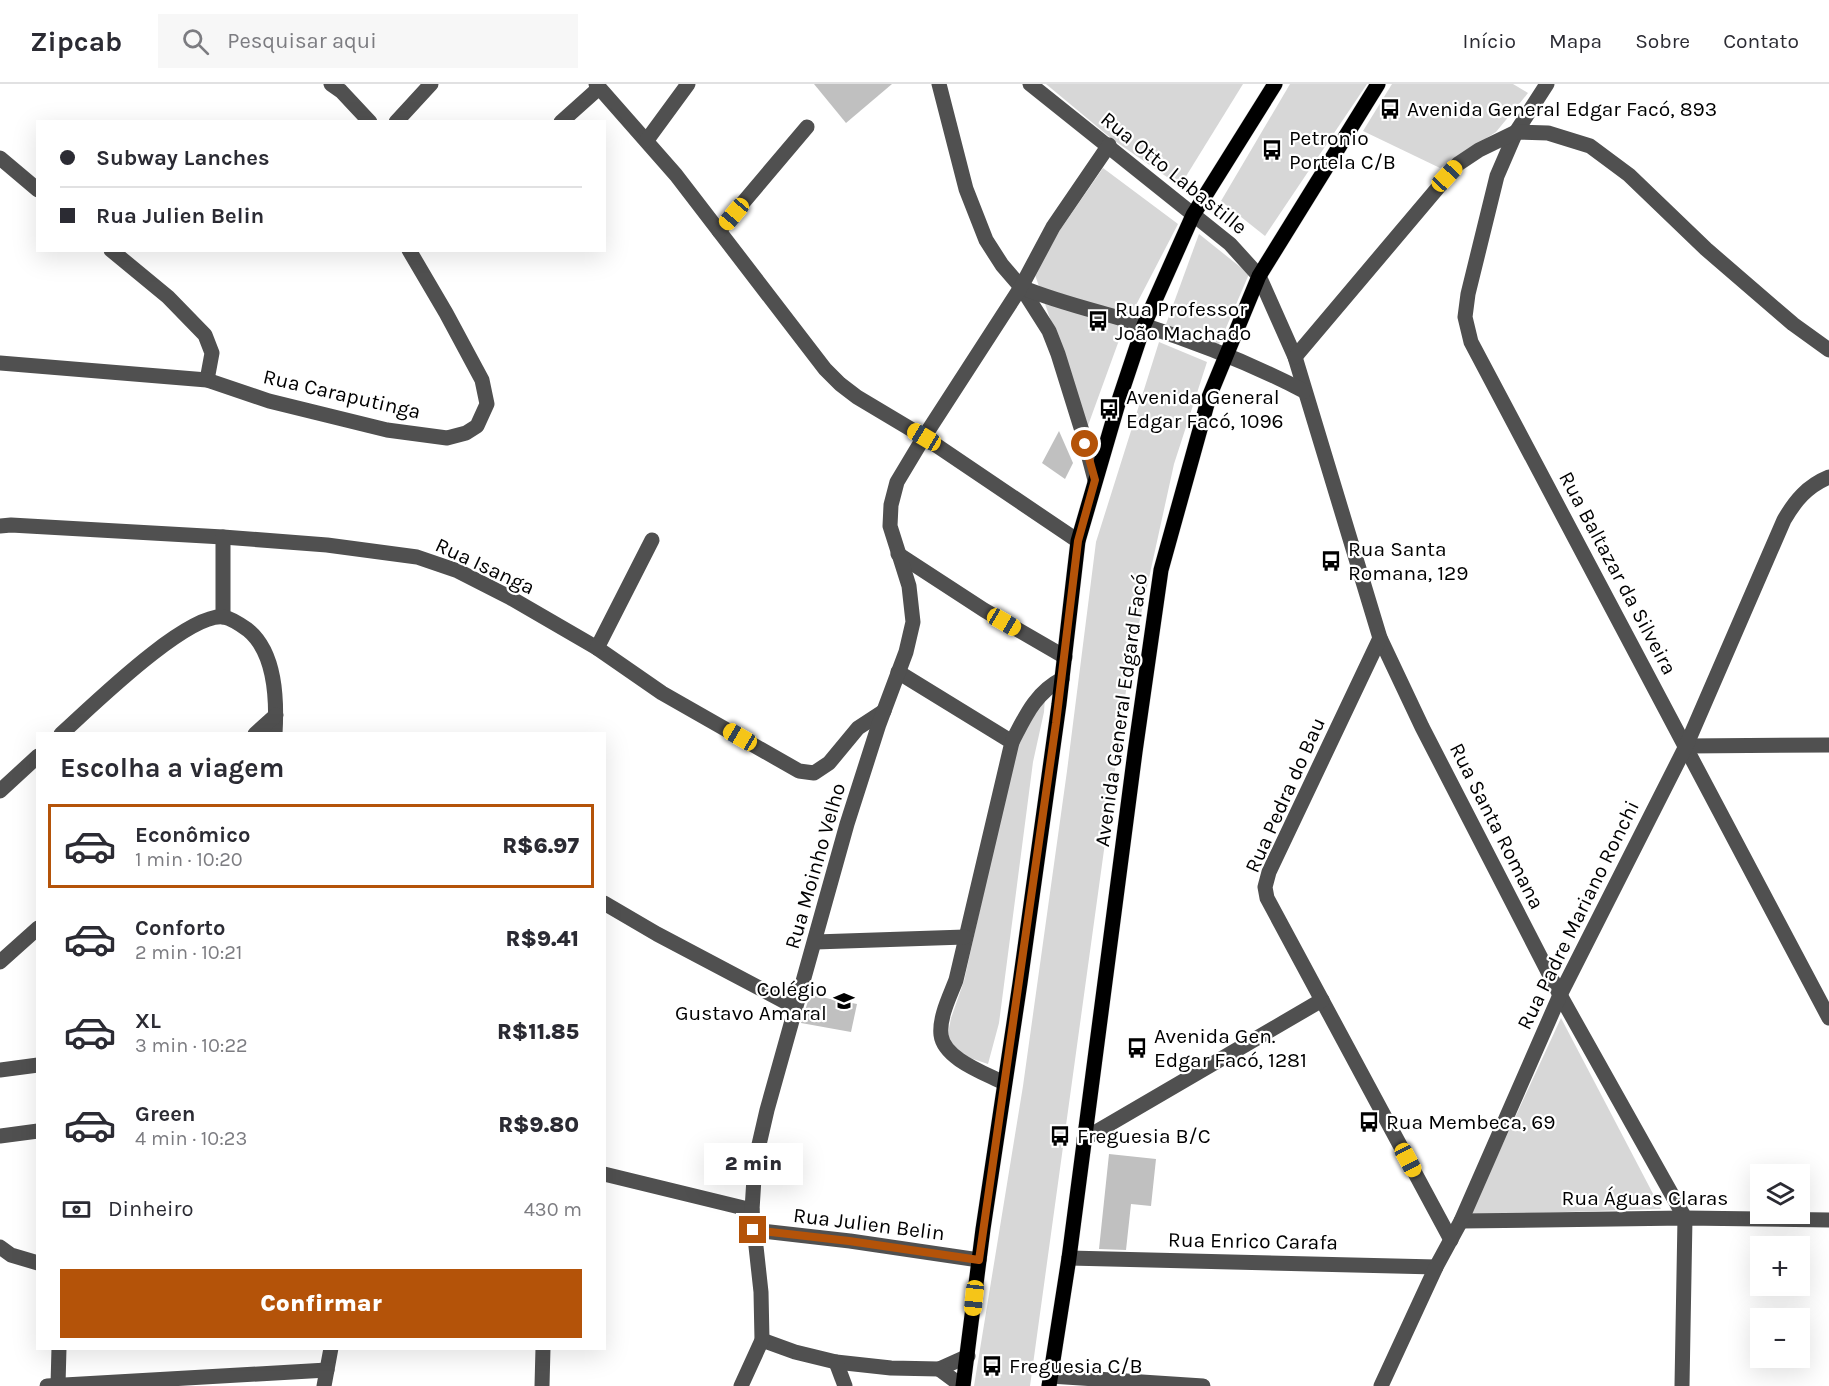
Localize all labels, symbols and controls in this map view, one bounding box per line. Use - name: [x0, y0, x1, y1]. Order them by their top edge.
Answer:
- search box: [158, 14, 578, 68]
- text: Zipcab: [30, 25, 122, 58]
- icon: search: [179, 25, 212, 58]
- text: Pesquisar aqui: [227, 28, 377, 54]
- text: Início: [1463, 29, 1516, 53]
- text: Mapa: [1549, 29, 1602, 53]
- text: Sobre: [1635, 29, 1690, 53]
- text: Contato: [1723, 29, 1799, 53]
- bus stop icon: Avenida General Edgar Facó, 893: [1378, 97, 1402, 121]
- place label: Avenida General Edgar Facó, 893: [1407, 97, 1717, 121]
- street label: Rua Otto Labastille: [1096, 107, 1252, 239]
- place label: Petronio Portela C/B: [1289, 126, 1396, 174]
- bus stop icon: Petronio Portela C/B: [1260, 138, 1284, 162]
- text: Subway Lanches: [96, 145, 270, 171]
- car: [1428, 157, 1466, 195]
- car: [716, 194, 752, 234]
- text: Rua Julien Belin: [96, 203, 264, 229]
- place label: Rua Professor João Machado: [1115, 297, 1251, 345]
- bus stop icon: Rua Professor João Machado: [1086, 309, 1110, 333]
- street label: Rua Caraputinga: [261, 364, 423, 424]
- place label: Avenida General Edgar Facó, 1096: [1126, 385, 1284, 433]
- bus stop icon: Avenida General Edgar Facó, 1096: [1097, 397, 1121, 421]
- car: [904, 420, 944, 454]
- route start: [1071, 430, 1098, 457]
- street label: Rua Baltazar da Silveira: [1554, 467, 1682, 679]
- street label: Rua Isanga: [432, 533, 538, 599]
- place label: Rua Santa Romana, 129: [1348, 537, 1468, 585]
- bus stop icon: Rua Santa Romana, 129: [1319, 549, 1343, 573]
- street label: Avenida General Edgard Facó: [1090, 572, 1152, 848]
- car: [984, 605, 1024, 639]
- street label: Rua Pedra do Bau: [1240, 714, 1330, 876]
- car: [720, 720, 760, 754]
- street label: Rua Santa Romana: [1445, 739, 1549, 913]
- text: Escolha a viagem: [60, 752, 284, 784]
- street label: Rua Moinho Velho: [780, 780, 850, 952]
- street label: Rua Padre Mariano Ronchi: [1512, 797, 1644, 1033]
- icon: car: [63, 819, 117, 873]
- text: Econômico: [135, 822, 250, 848]
- text: R$6.97: [502, 833, 579, 859]
- text: 1 min · 10:20: [135, 848, 243, 871]
- icon: car: [63, 912, 117, 966]
- text: Conforto: [135, 915, 225, 941]
- text: R$9.41: [506, 926, 579, 952]
- text: 2 min · 10:21: [135, 941, 242, 964]
- place label: Colégio Gustavo Amaral: [675, 977, 827, 1025]
- school or university icon: Colégio Gustavo Amaral: [832, 989, 856, 1013]
- icon: car: [63, 1005, 117, 1059]
- text: XL: [135, 1008, 161, 1034]
- text: R$11.85: [497, 1019, 579, 1045]
- place label: Avenida Gen. Edgar Facó, 1281: [1154, 1024, 1307, 1072]
- text: 3 min · 10:22: [135, 1034, 248, 1057]
- bus stop icon: Avenida Gen. Edgar Facó, 1281: [1125, 1036, 1149, 1060]
- icon: car: [63, 1098, 117, 1152]
- text: Green: [135, 1101, 196, 1127]
- bus stop icon: Rua Membeca, 69: [1357, 1110, 1381, 1134]
- place label: Rua Membeca, 69: [1386, 1110, 1556, 1134]
- text: R$9.80: [498, 1112, 579, 1138]
- bus stop icon: Freguesia B/C: [1048, 1124, 1072, 1148]
- place label: Freguesia B/C: [1077, 1124, 1211, 1148]
- text: 4 min · 10:23: [135, 1127, 247, 1150]
- car: [1392, 1140, 1424, 1180]
- callout: 2 min: [704, 1143, 802, 1185]
- text: 2 min: [725, 1152, 782, 1175]
- map controls: [1750, 1164, 1810, 1368]
- button: layers: [1750, 1164, 1810, 1224]
- street label: Rua Águas Claras: [1562, 1186, 1728, 1210]
- icon: cash: [60, 1193, 93, 1226]
- text: Dinheiro: [108, 1196, 193, 1222]
- text: 430 m: [524, 1198, 582, 1221]
- street label: Rua Julien Belin: [792, 1203, 946, 1245]
- route end: [739, 1216, 766, 1243]
- street label: Rua Enrico Carafa: [1168, 1228, 1338, 1254]
- button: +: [1750, 1236, 1810, 1296]
- button: Confirmar: [60, 1269, 582, 1338]
- car: [963, 1279, 985, 1317]
- button: −: [1750, 1308, 1810, 1368]
- bus stop icon: Freguesia C/B: [980, 1354, 1004, 1378]
- place label: Freguesia C/B: [1009, 1354, 1143, 1378]

